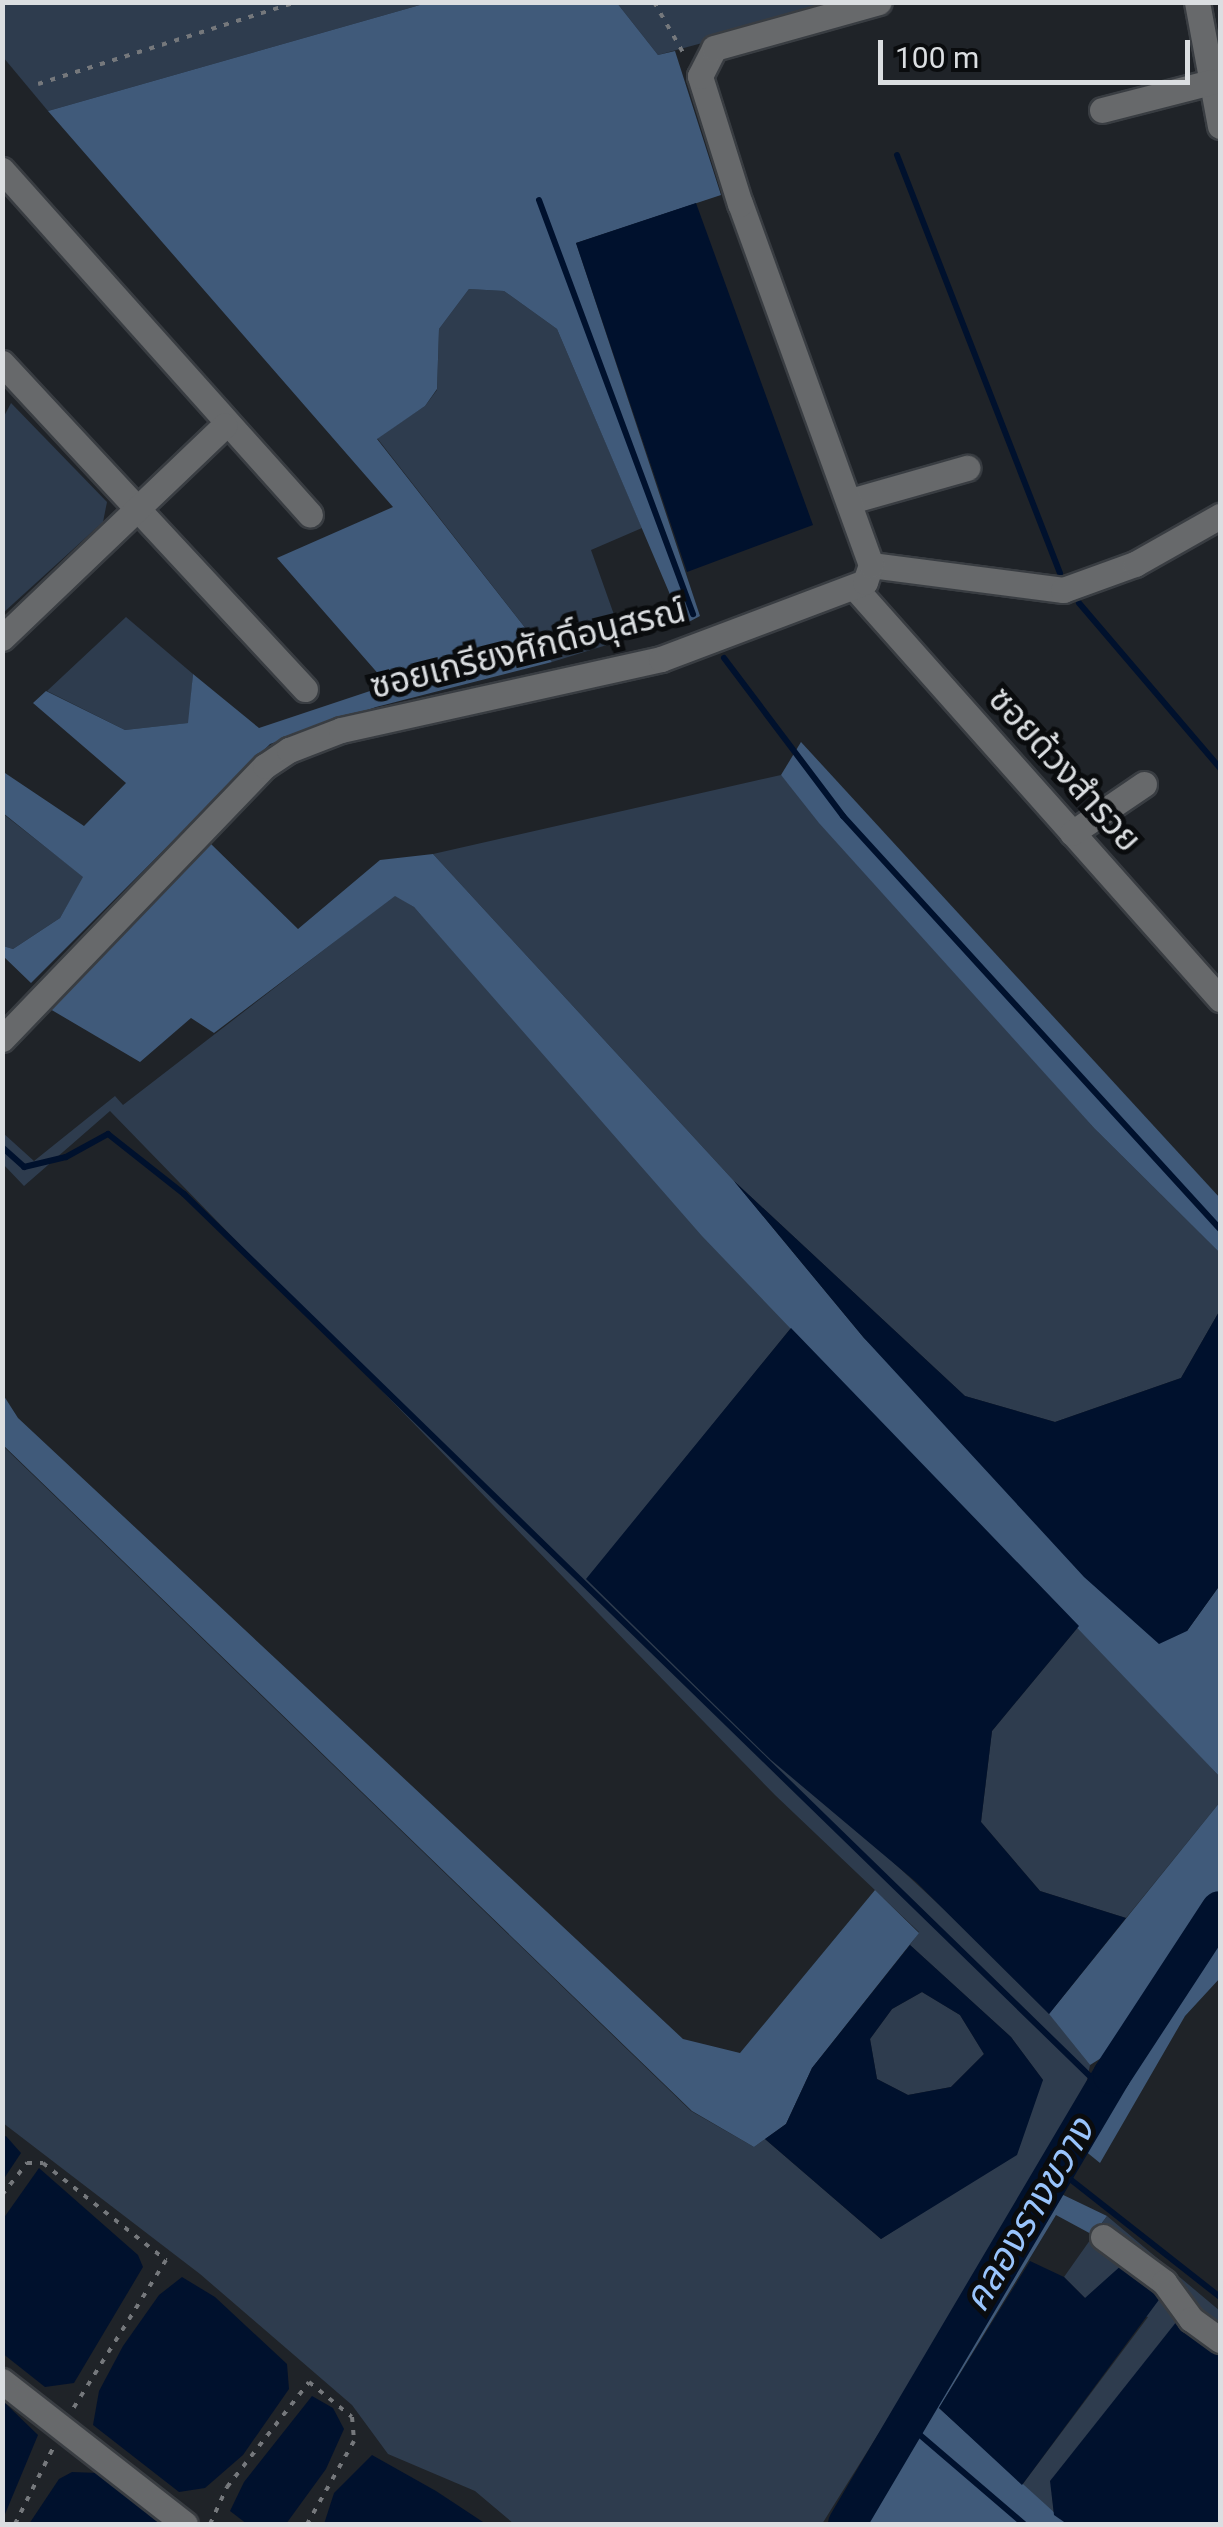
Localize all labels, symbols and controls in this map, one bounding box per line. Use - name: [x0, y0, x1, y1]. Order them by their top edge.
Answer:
- scale bar: [883, 20, 1196, 82]
- text: 100 m: [895, 40, 979, 75]
- street label: ซอยเกรียงศักดิ์อนุสรณ์: [366, 590, 690, 708]
- street label: ซอยด้วงสำรวย: [979, 679, 1149, 861]
- water label: คลองรางขวาง: [954, 2110, 1104, 2320]

